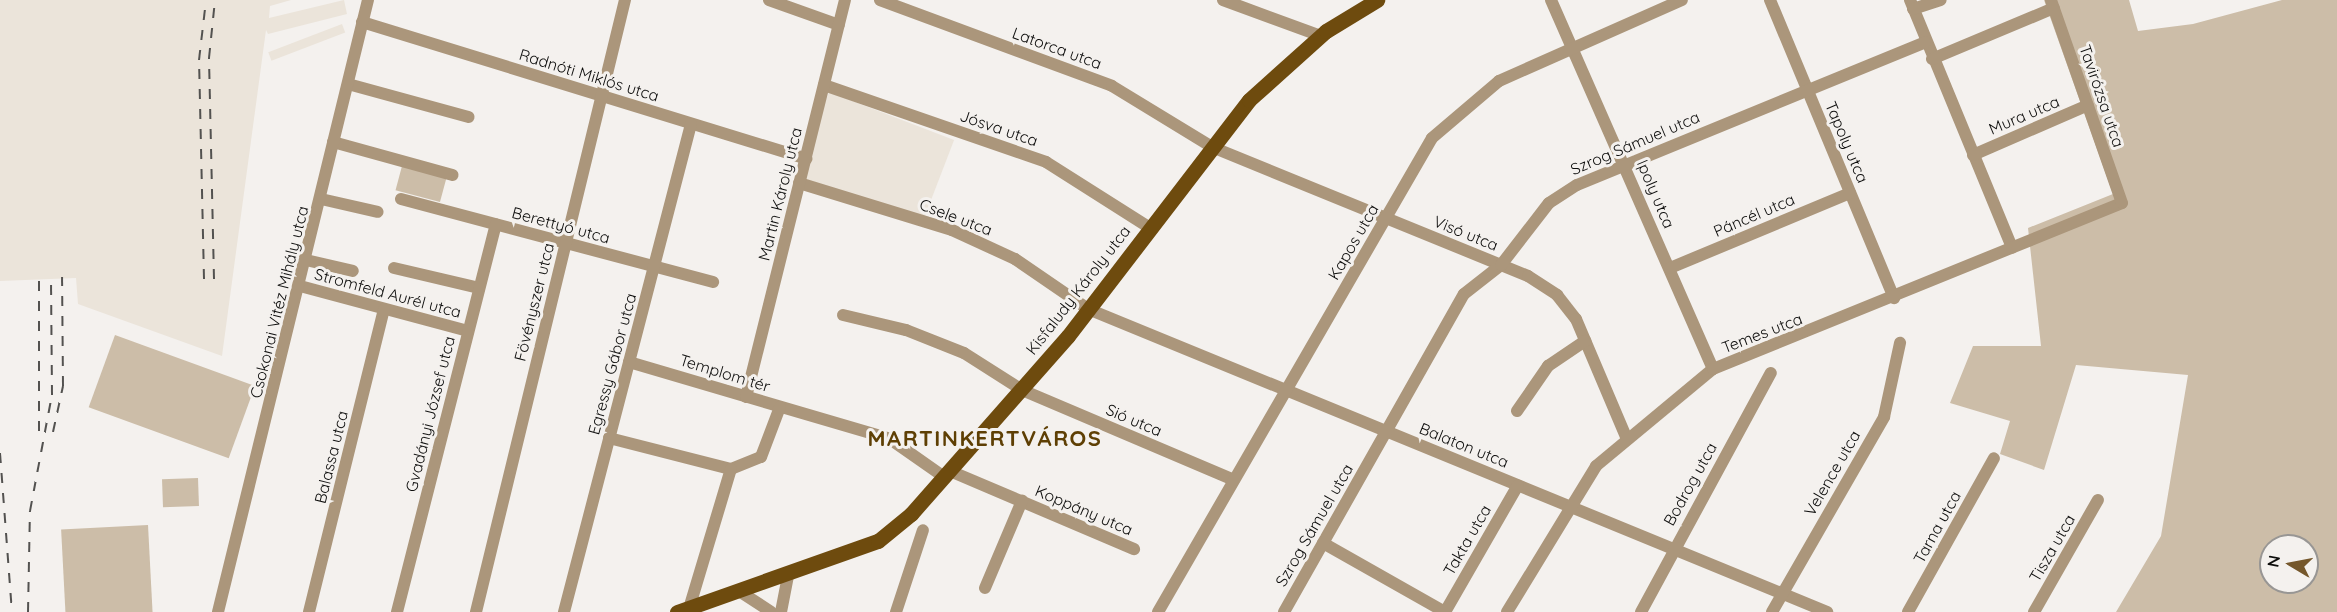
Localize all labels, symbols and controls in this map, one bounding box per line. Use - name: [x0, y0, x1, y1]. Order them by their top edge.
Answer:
- street label: Latorca utca: [1010, 23, 1104, 73]
- street label: Tavirózsa utca: [2076, 42, 2128, 150]
- street label: Radnóti Miklós utca: [517, 45, 661, 105]
- street label: Mura utca: [1986, 92, 2062, 138]
- street label: Tapoly utca: [1821, 98, 1873, 186]
- street label: Jósva utca: [957, 106, 1041, 150]
- street label: Szrog Sámuel utca: [1568, 107, 1702, 179]
- street label: Martin Károly utca: [754, 125, 806, 263]
- street label: Ipoly utca: [1633, 157, 1679, 231]
- street label: Páncél utca: [1711, 189, 1797, 241]
- street label: Csele utca: [917, 194, 995, 240]
- street label: Kapos utca: [1324, 201, 1382, 283]
- street label: Berettyó utca: [510, 203, 612, 247]
- street label: Csokonai Vitéz Mihály utca: [246, 204, 312, 400]
- street label: Visó utca: [1431, 211, 1501, 255]
- street label: Kisfaludy Károly utca: [1022, 222, 1134, 358]
- street label: Fövényszer utca: [510, 241, 558, 363]
- street label: Stromfeld Aurél utca: [313, 264, 463, 322]
- street label: Egressy Gábor utca: [584, 291, 640, 437]
- street label: Temes utca: [1719, 309, 1805, 357]
- street label: Gvadányi József utca: [401, 334, 459, 494]
- street label: Templom tér: [677, 350, 773, 396]
- street label: Sió utca: [1103, 400, 1165, 440]
- street label: Balassa utca: [310, 409, 352, 505]
- street label: Balaton utca: [1417, 418, 1511, 472]
- district label: MARTINKERTVÁROS: [868, 426, 1102, 452]
- street label: Velence utca: [1800, 427, 1864, 519]
- street label: Bodrog utca: [1659, 439, 1721, 529]
- street label: Szrog Sámuel utca: [1271, 460, 1357, 590]
- street label: Koppány utca: [1032, 481, 1136, 539]
- street label: Tarna utca: [1909, 488, 1965, 566]
- street label: Takta utca: [1439, 501, 1495, 579]
- street label: Tisza utca: [2025, 511, 2079, 585]
- north arrow: [2259, 534, 2319, 594]
- text: N: [2262, 554, 2284, 569]

